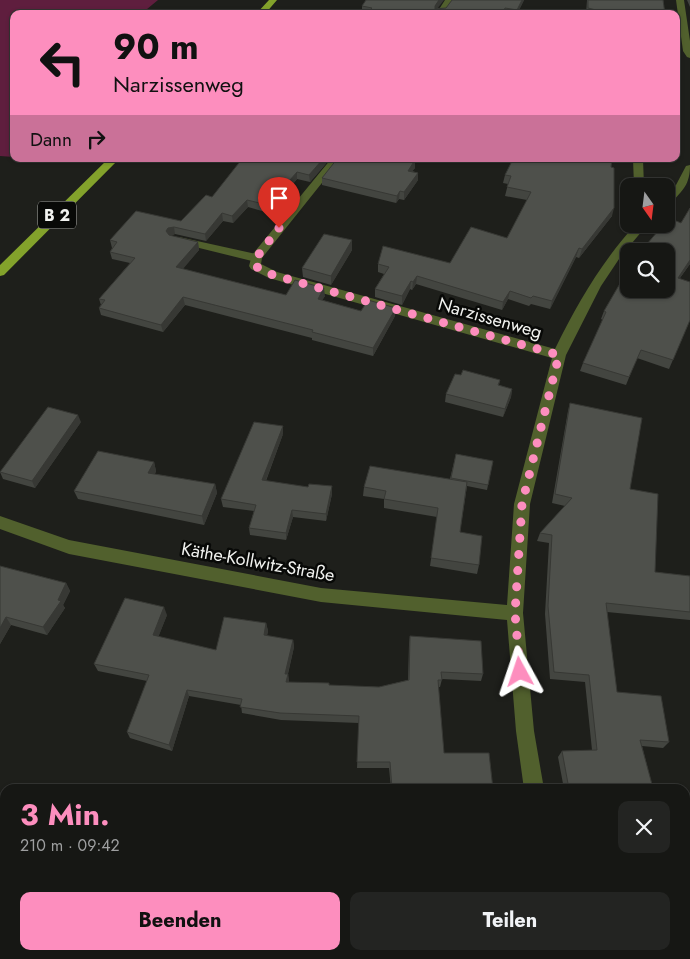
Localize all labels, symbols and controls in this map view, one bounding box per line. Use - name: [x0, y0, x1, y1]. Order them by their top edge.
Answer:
- text: 90 m: [113, 22, 199, 72]
- icon: left: [30, 30, 95, 95]
- text: Narzissenweg: [113, 68, 244, 100]
- icon: right: [82, 125, 110, 153]
- text: Dann: [30, 126, 72, 153]
- pin: [258, 177, 300, 228]
- north arrow: [620, 178, 675, 232]
- map controls: [620, 178, 675, 298]
- icon: arrive: [265, 184, 293, 212]
- road number: B 2: [38, 202, 76, 228]
- button: search: [620, 243, 675, 298]
- street label: Narzissenweg: [435, 291, 545, 345]
- street label: Käthe-Kollwitz-Straße: [179, 536, 337, 588]
- position arrow: [493, 645, 545, 697]
- text: 3 Min.: [20, 793, 110, 836]
- button: close: [618, 801, 670, 853]
- text: 210 m · 09:42: [20, 834, 120, 857]
- button: Beenden: [20, 892, 340, 950]
- button: Teilen: [350, 892, 670, 950]

